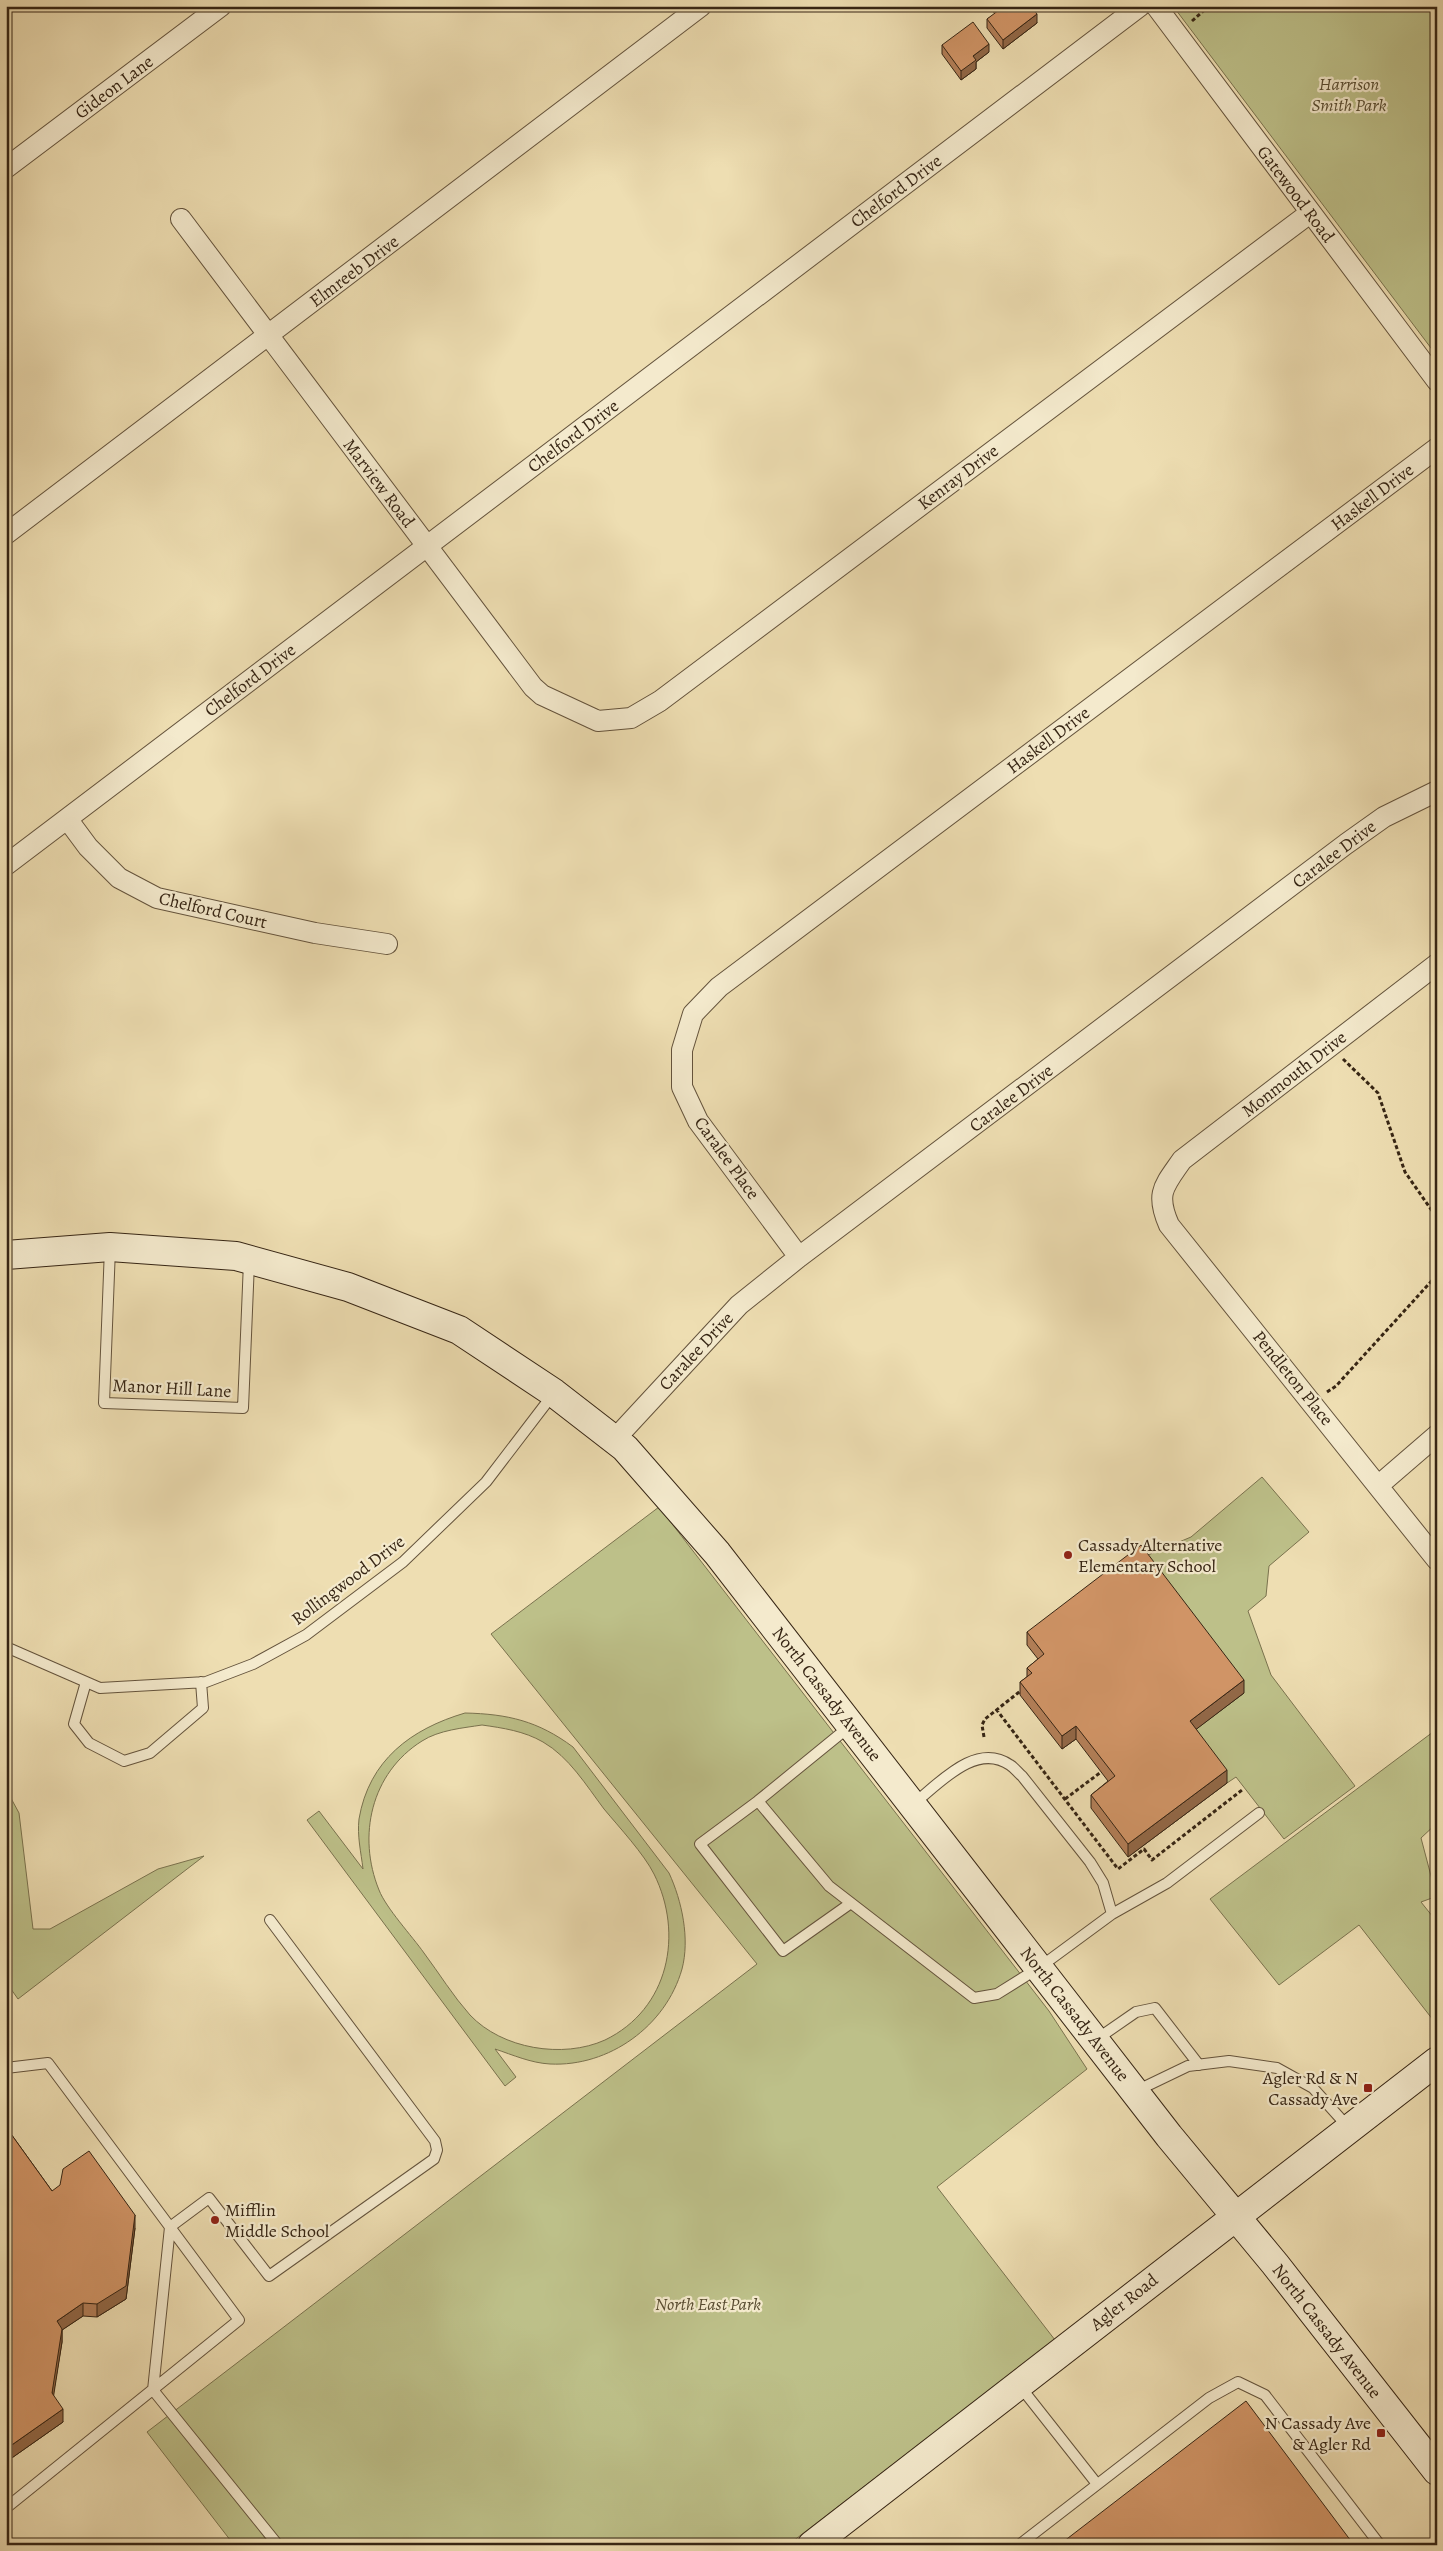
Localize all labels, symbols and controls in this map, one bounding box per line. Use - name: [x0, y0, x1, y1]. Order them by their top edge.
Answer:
- street label: Gideon Lane: [70, 50, 158, 124]
- park label: Harrison Smith Park: [1311, 72, 1387, 117]
- street label: Gatewood Road: [1252, 141, 1340, 248]
- street label: Chelford Drive: [846, 149, 946, 233]
- street label: Elmreeb Drive: [304, 230, 404, 312]
- street label: Chelford Drive: [523, 394, 623, 478]
- street label: Marview Road: [338, 434, 421, 533]
- street label: Kenray Drive: [913, 439, 1003, 515]
- street label: Haskell Drive: [1326, 458, 1418, 536]
- street label: Chelford Drive: [200, 638, 300, 722]
- street label: Haskell Drive: [1002, 701, 1094, 779]
- street label: Caralee Drive: [1287, 815, 1381, 893]
- street label: Chelford Court: [157, 886, 269, 934]
- street label: Monmouth Drive: [1237, 1025, 1351, 1123]
- street label: Caralee Drive: [964, 1059, 1058, 1137]
- street label: Caralee Place: [689, 1112, 765, 1204]
- street label: Caralee Drive: [653, 1307, 739, 1395]
- street label: Pendleton Place: [1247, 1326, 1339, 1430]
- street label: Manor Hill Lane: [112, 1373, 232, 1403]
- street label: Rollingwood Drive: [286, 1529, 410, 1631]
- place label: Cassady Alternative Elementary School: [1078, 1533, 1222, 1578]
- marker: Cassady Alternative Elementary School: [1062, 1549, 1074, 1561]
- street label: North Cassady Avenue: [767, 1622, 887, 1766]
- street label: North Cassady Avenue: [1015, 1942, 1135, 2086]
- place label: Agler Rd & N Cassady Ave: [1262, 2066, 1358, 2111]
- marker: Agler Rd & N Cassady Ave: [1362, 2082, 1374, 2094]
- place label: Mifflin Middle School: [225, 2198, 330, 2243]
- marker: Mifflin Middle School: [209, 2214, 221, 2226]
- street label: North Cassady Avenue: [1267, 2259, 1387, 2403]
- street label: Agler Road: [1084, 2268, 1163, 2337]
- park label: North East Park: [655, 2292, 761, 2316]
- place label: N Cassady Ave & Agler Rd: [1265, 2411, 1371, 2456]
- marker: N Cassady Ave & Agler Rd: [1375, 2427, 1387, 2439]

